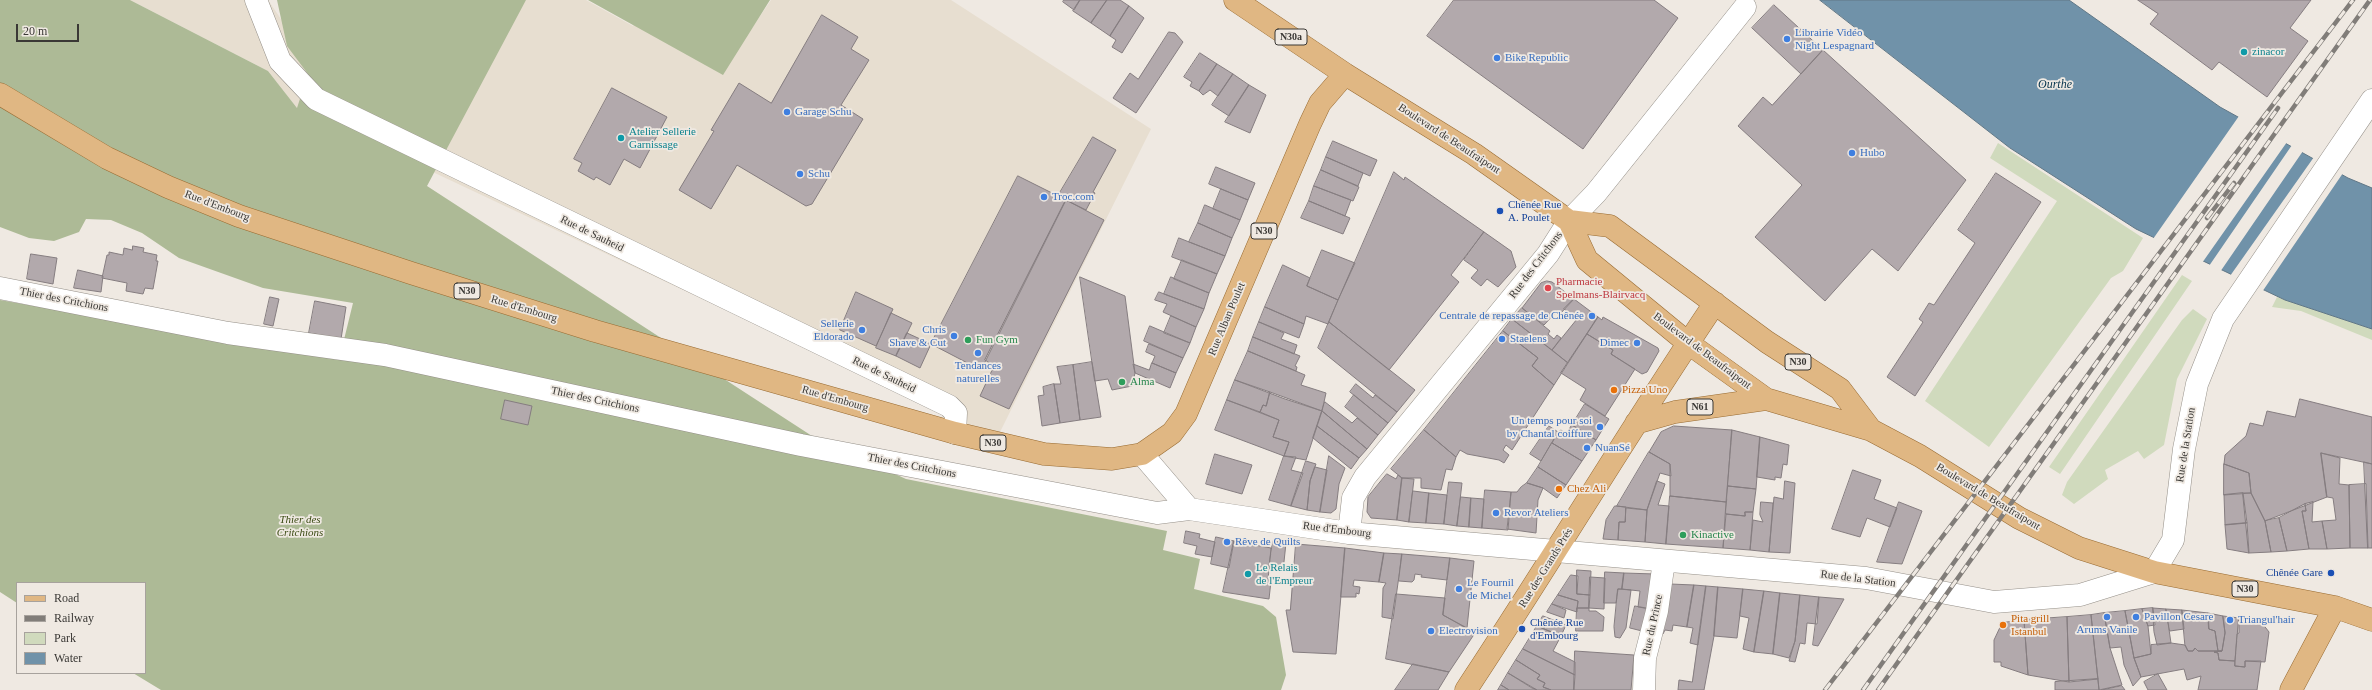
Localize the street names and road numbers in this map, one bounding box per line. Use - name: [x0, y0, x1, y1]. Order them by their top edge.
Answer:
- road number: N30a: [1275, 29, 1307, 45]
- street label: Boulevard de Beaufraipont: [1395, 101, 1503, 177]
- street label: Rue d'Embourg: [183, 188, 251, 224]
- street label: Rue de Sauheid: [558, 213, 626, 255]
- road number: N30: [1251, 223, 1277, 239]
- street label: Rue des Critchons: [1506, 229, 1566, 301]
- street label: Rue Alban Poulet: [1206, 280, 1248, 358]
- road number: N30: [454, 283, 480, 299]
- street label: Thier des Critchions: [19, 285, 109, 315]
- street label: Rue d'Embourg: [489, 293, 559, 325]
- street label: Boulevard de Beaufraipont: [1650, 310, 1754, 392]
- street label: Rue de Sauheid: [850, 354, 918, 396]
- road number: N30: [1785, 354, 1811, 370]
- street label: Rue d'Embourg: [800, 383, 870, 415]
- street label: Thier des Critchions: [550, 384, 640, 416]
- road number: N61: [1687, 399, 1713, 415]
- street label: Rue de la Station: [2174, 407, 2198, 483]
- road number: N30: [980, 435, 1006, 451]
- street label: Thier des Critchions: [867, 451, 957, 481]
- street label: Boulevard de Beaufraipont: [1934, 461, 2042, 533]
- street label: Rue d'Embourg: [1302, 519, 1372, 541]
- street label: Rue des Grands Prés: [1516, 526, 1576, 610]
- street label: Rue de la Station: [1820, 568, 1896, 590]
- road number: N30: [2232, 581, 2258, 597]
- street label: Rue du Prince: [1640, 593, 1666, 657]

